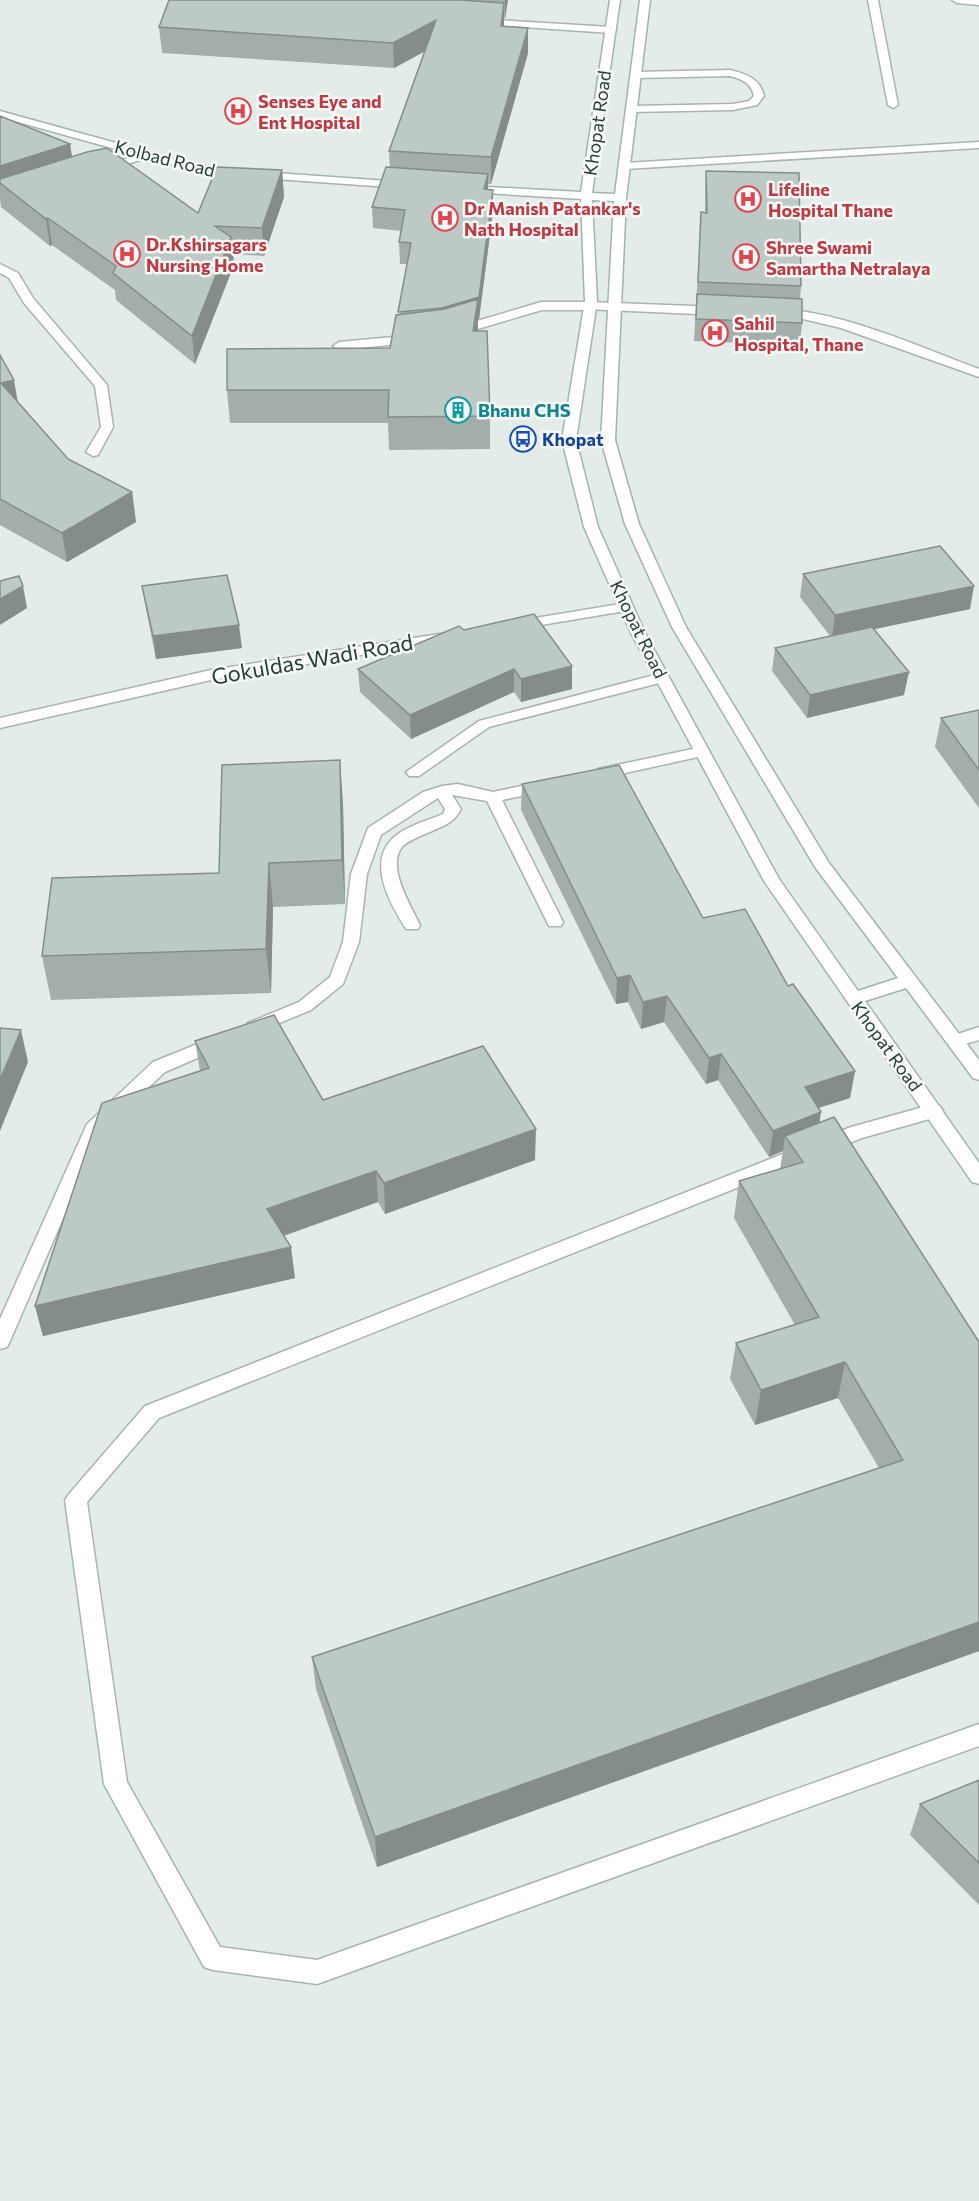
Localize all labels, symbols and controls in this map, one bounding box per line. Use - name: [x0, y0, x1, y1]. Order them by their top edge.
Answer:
- street label: Khopat Road: [579, 69, 615, 177]
- place label: Senses Eye and Ent Hospital: [258, 90, 382, 133]
- hospital icon: Senses Eye and Ent Hospital: [223, 96, 253, 126]
- street label: Kolbad Road: [113, 135, 217, 181]
- place label: Lifeline Hospital Thane: [768, 178, 893, 221]
- hospital icon: Lifeline Hospital Thane: [733, 184, 763, 214]
- place label: Dr Manish Patankar's Nath Hospital: [464, 197, 641, 240]
- hospital icon: Dr Manish Patankar's Nath Hospital: [430, 203, 460, 233]
- place label: Dr.Kshirsagars Nursing Home: [146, 233, 267, 276]
- place label: Shree Swami Samartha Netralaya: [766, 236, 930, 279]
- hospital icon: Dr.Kshirsagars Nursing Home: [112, 239, 142, 269]
- hospital icon: Shree Swami Samartha Netralaya: [731, 242, 761, 272]
- place label: Sahil Hospital, Thane: [734, 312, 863, 355]
- hospital icon: Sahil Hospital, Thane: [700, 318, 730, 348]
- building icon: Bhanu CHS: [443, 395, 473, 425]
- place label: Bhanu CHS: [478, 399, 571, 421]
- bus stop icon: Khopat: [508, 424, 538, 454]
- place label: Khopat: [542, 428, 604, 450]
- street label: Khopat Road: [606, 577, 672, 681]
- street label: Gokuldas Wadi Road: [209, 628, 415, 690]
- street label: Khopat Road: [847, 997, 927, 1095]

